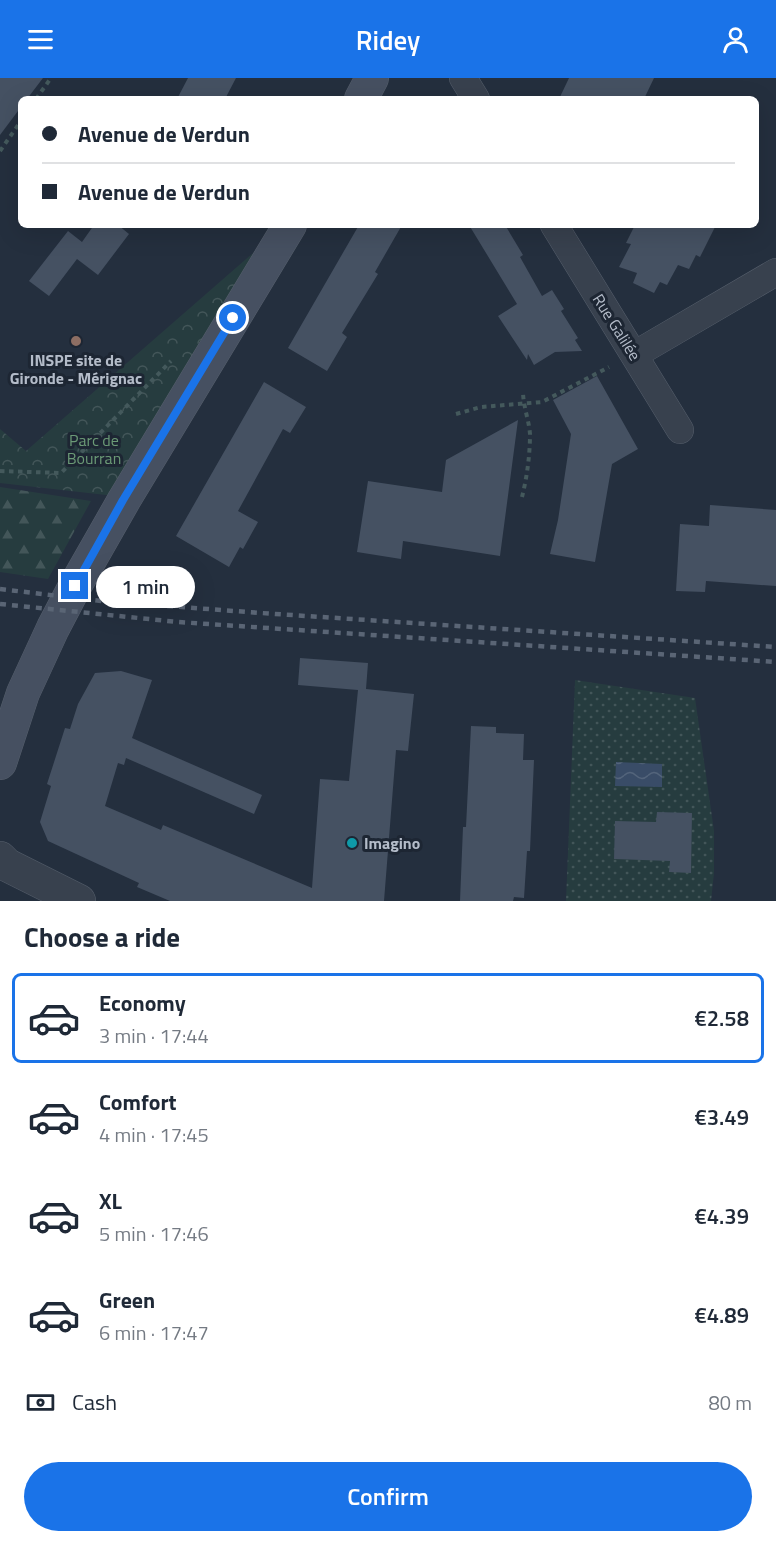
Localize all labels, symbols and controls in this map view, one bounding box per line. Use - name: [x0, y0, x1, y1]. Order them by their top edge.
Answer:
- text: Ridey: [356, 19, 420, 60]
- icon: menu: [24, 23, 57, 56]
- icon: person: [719, 23, 752, 56]
- text: Avenue de Verdun: [78, 117, 250, 151]
- text: Avenue de Verdun: [78, 175, 250, 209]
- street label: Rue Galilée: [587, 289, 647, 365]
- route start: [219, 304, 246, 331]
- marker: INSPE site de Gironde - Mérignac: [69, 334, 83, 348]
- place label: INSPE site de Gironde - Mérignac: [10, 348, 142, 390]
- park label: Parc de Bourran: [67, 428, 121, 470]
- callout: 1 min: [96, 565, 195, 607]
- text: 1 min: [121, 571, 170, 602]
- route end: [61, 572, 88, 599]
- place label: Imagino: [364, 831, 420, 855]
- marker: Imagino: [345, 836, 359, 850]
- text: Choose a ride: [24, 916, 180, 957]
- text: Economy: [99, 986, 186, 1020]
- icon: car: [27, 991, 81, 1045]
- text: €2.58: [694, 1001, 749, 1035]
- text: 3 min · 17:44: [99, 1020, 209, 1051]
- text: Comfort: [99, 1085, 177, 1119]
- icon: car: [27, 1090, 81, 1144]
- text: €3.49: [694, 1100, 749, 1134]
- text: 4 min · 17:45: [99, 1119, 209, 1150]
- text: XL: [99, 1184, 122, 1218]
- icon: car: [27, 1189, 81, 1243]
- text: €4.39: [694, 1199, 749, 1233]
- text: 5 min · 17:46: [99, 1218, 209, 1249]
- text: Green: [99, 1283, 155, 1317]
- icon: car: [27, 1288, 81, 1342]
- text: €4.89: [694, 1298, 749, 1332]
- text: 6 min · 17:47: [99, 1317, 209, 1348]
- text: Cash: [72, 1385, 117, 1419]
- icon: cash: [24, 1386, 57, 1419]
- text: 80 m: [708, 1387, 752, 1418]
- button: Confirm: [24, 1462, 752, 1531]

